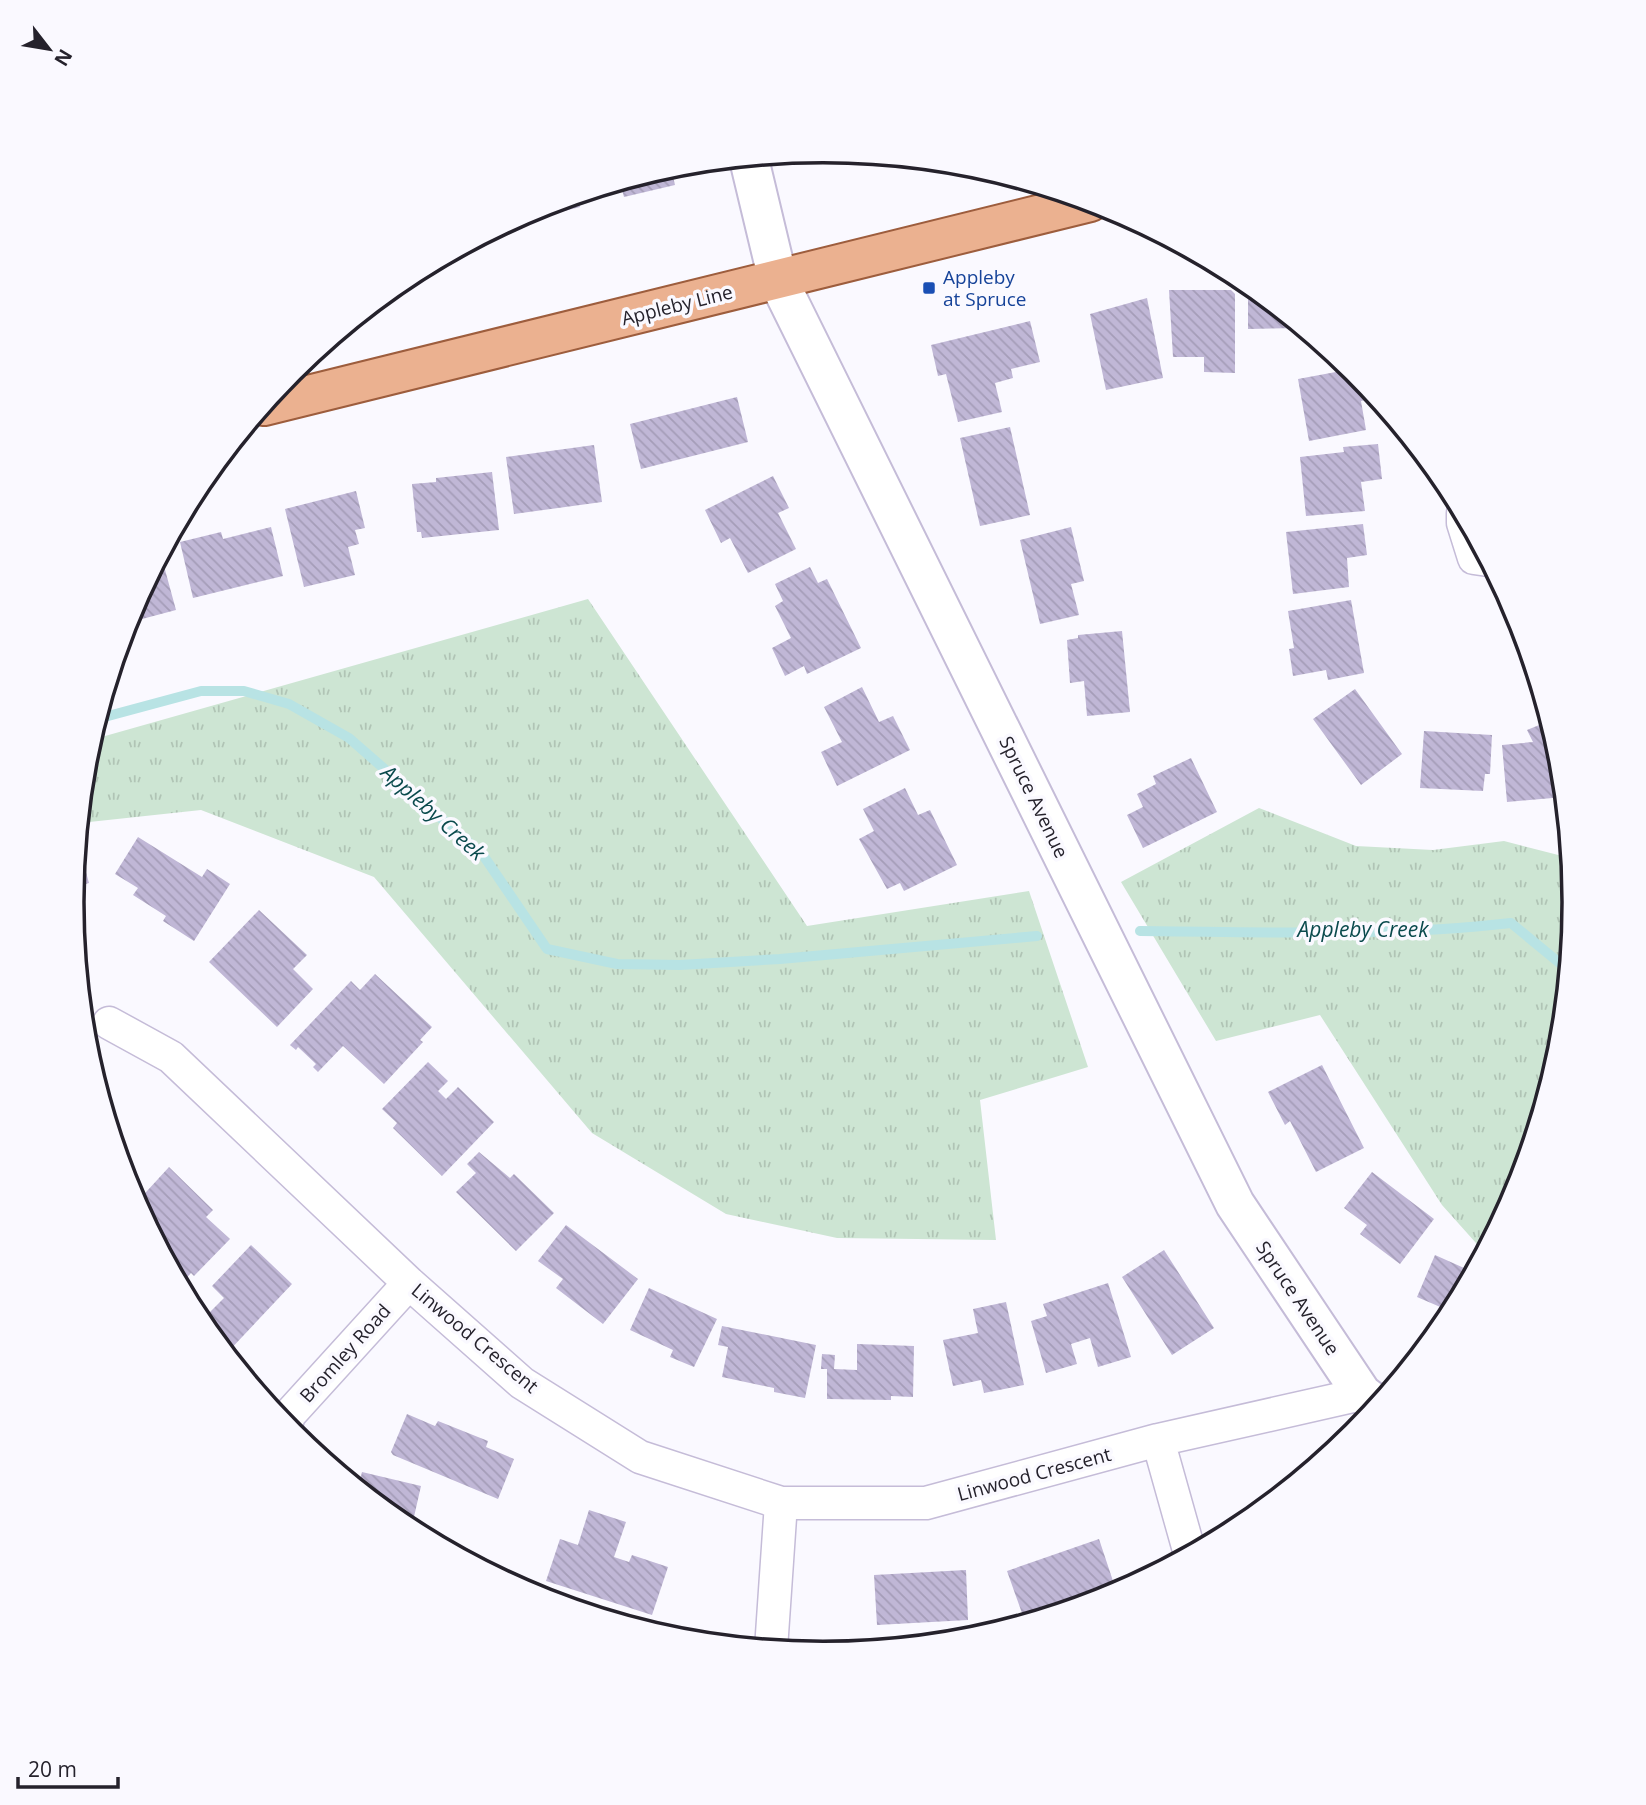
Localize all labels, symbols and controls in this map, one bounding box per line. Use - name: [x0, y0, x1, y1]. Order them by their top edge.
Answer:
- north arrow: [14, 14, 84, 84]
- text: N: [48, 44, 79, 71]
- place label: Appleby at Spruce: [943, 264, 1027, 312]
- street label: Appleby Line: [619, 279, 735, 331]
- marker: Appleby at Spruce: [921, 280, 937, 296]
- street label: Spruce Avenue: [993, 732, 1075, 862]
- water label: Appleby Creek: [374, 757, 492, 867]
- water label: Appleby Creek: [1296, 915, 1429, 943]
- street label: Spruce Avenue: [1250, 1236, 1346, 1360]
- street label: Linwood Crescent: [406, 1277, 544, 1399]
- street label: Bromley Road: [294, 1298, 396, 1408]
- street label: Linwood Crescent: [954, 1441, 1114, 1507]
- scale bar: [18, 1745, 117, 1789]
- text: 20 m: [28, 1755, 77, 1783]

